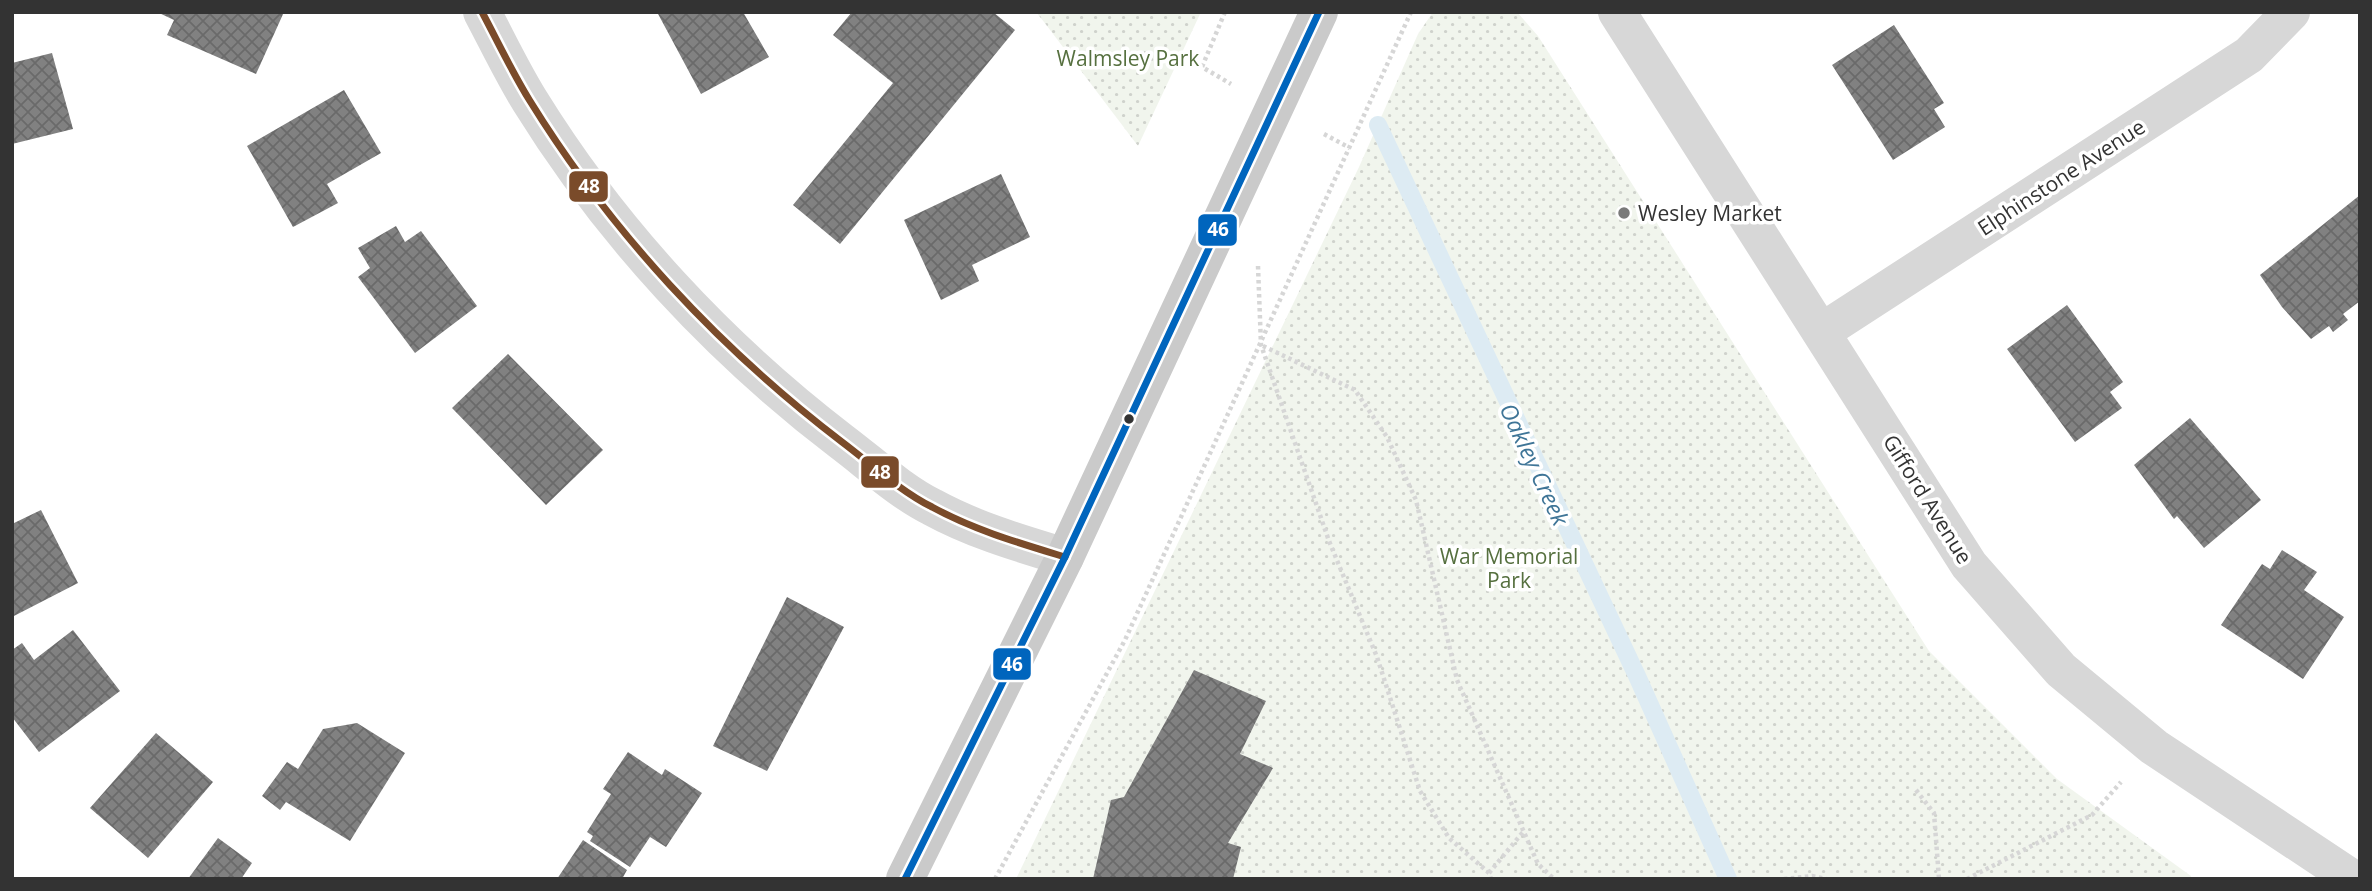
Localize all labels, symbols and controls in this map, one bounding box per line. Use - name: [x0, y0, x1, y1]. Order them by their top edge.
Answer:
- park label: Walmsley Park: [1057, 44, 1199, 72]
- street label: Elphinstone Avenue: [1972, 112, 2150, 242]
- line badge: 48: [568, 170, 609, 203]
- text: 48: [578, 173, 600, 199]
- place label: Wesley Market: [1638, 199, 1782, 227]
- marker: Wesley Market: [1616, 205, 1632, 221]
- line badge: 46: [1197, 213, 1238, 247]
- text: 46: [1207, 216, 1229, 242]
- water label: Oakley Creek: [1493, 398, 1578, 531]
- unlabelled marker: [1122, 412, 1136, 426]
- street label: Gifford Avenue: [1877, 429, 1979, 569]
- line badge: 48: [860, 455, 900, 489]
- text: 48: [869, 459, 891, 485]
- park label: War Memorial Park: [1440, 542, 1578, 594]
- line badge: 46: [992, 647, 1032, 681]
- text: 46: [1001, 651, 1023, 677]

